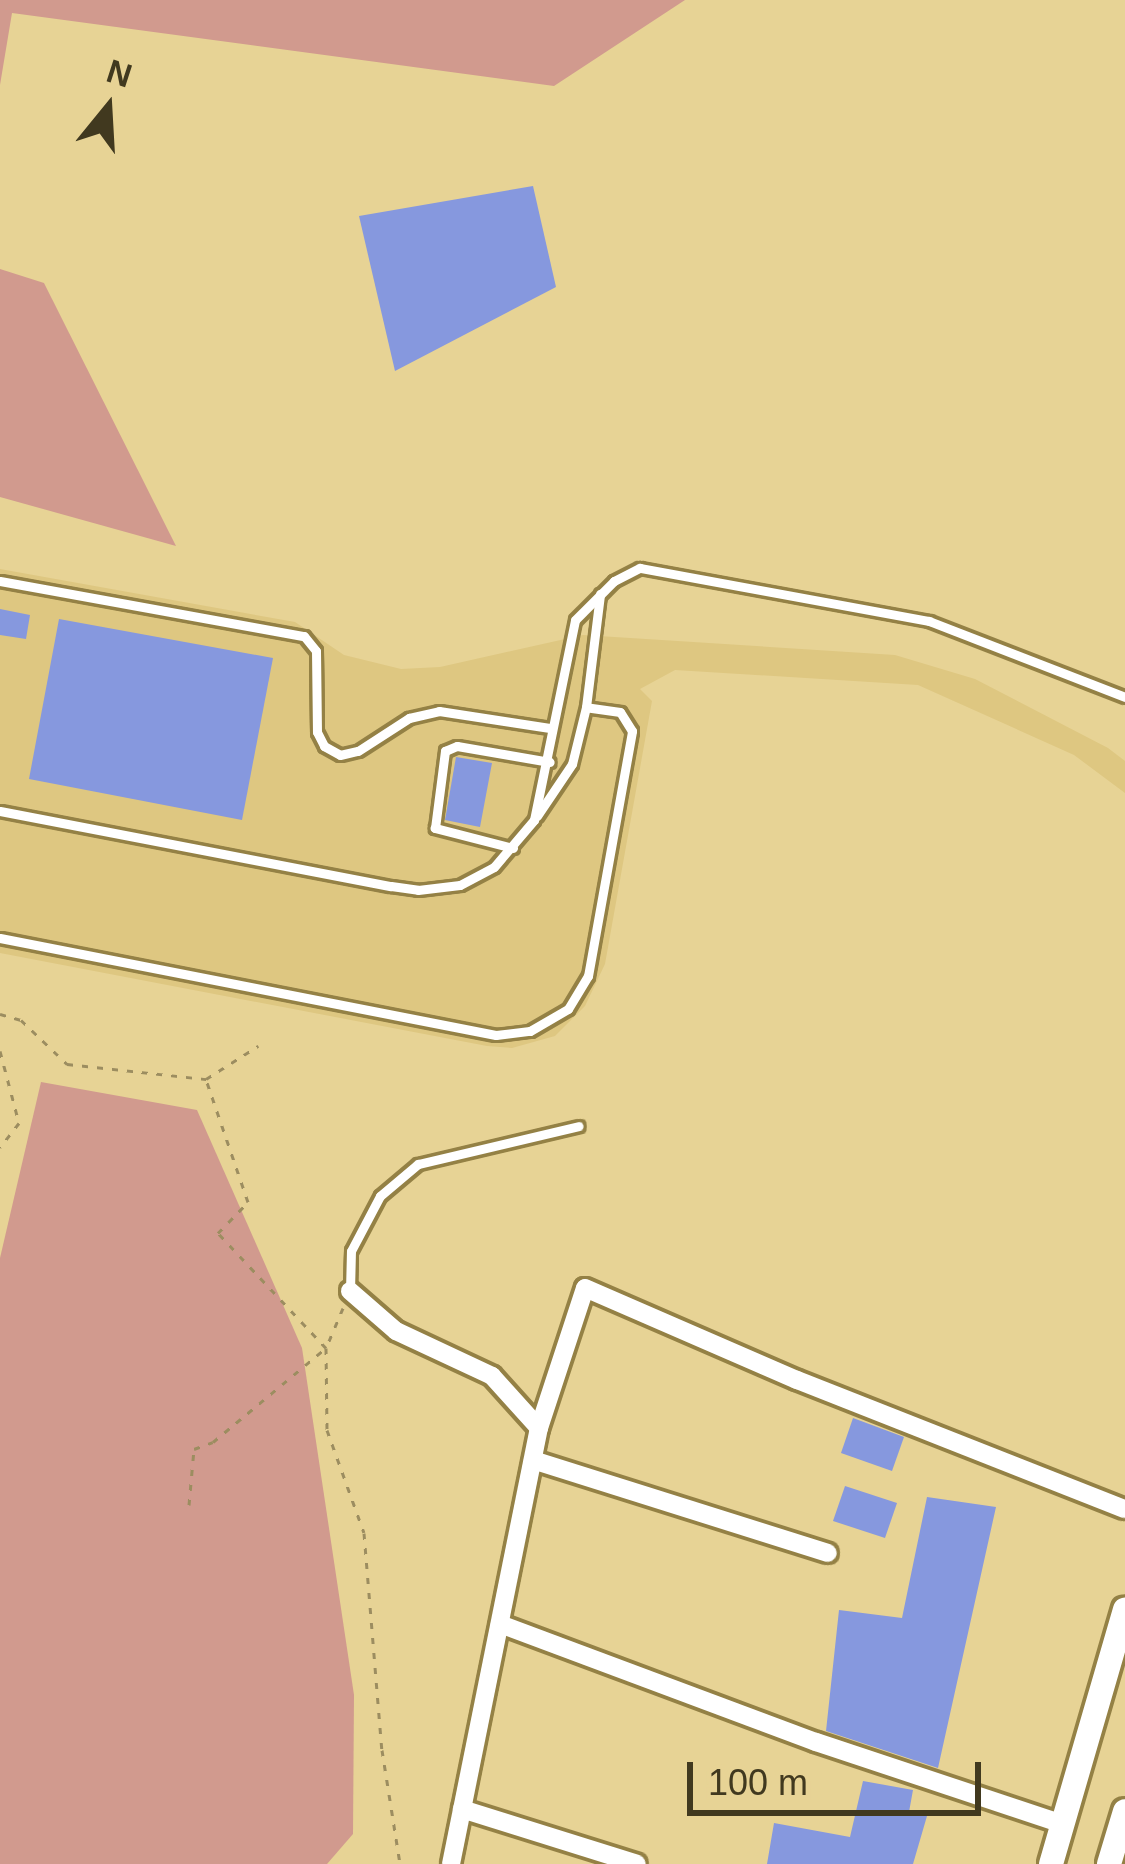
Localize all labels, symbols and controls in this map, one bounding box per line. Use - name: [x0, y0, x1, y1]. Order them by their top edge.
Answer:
- north arrow: [48, 48, 168, 168]
- text: N: [102, 52, 136, 95]
- scale bar: [693, 1738, 987, 1812]
- text: 100 m: [708, 1762, 808, 1803]

